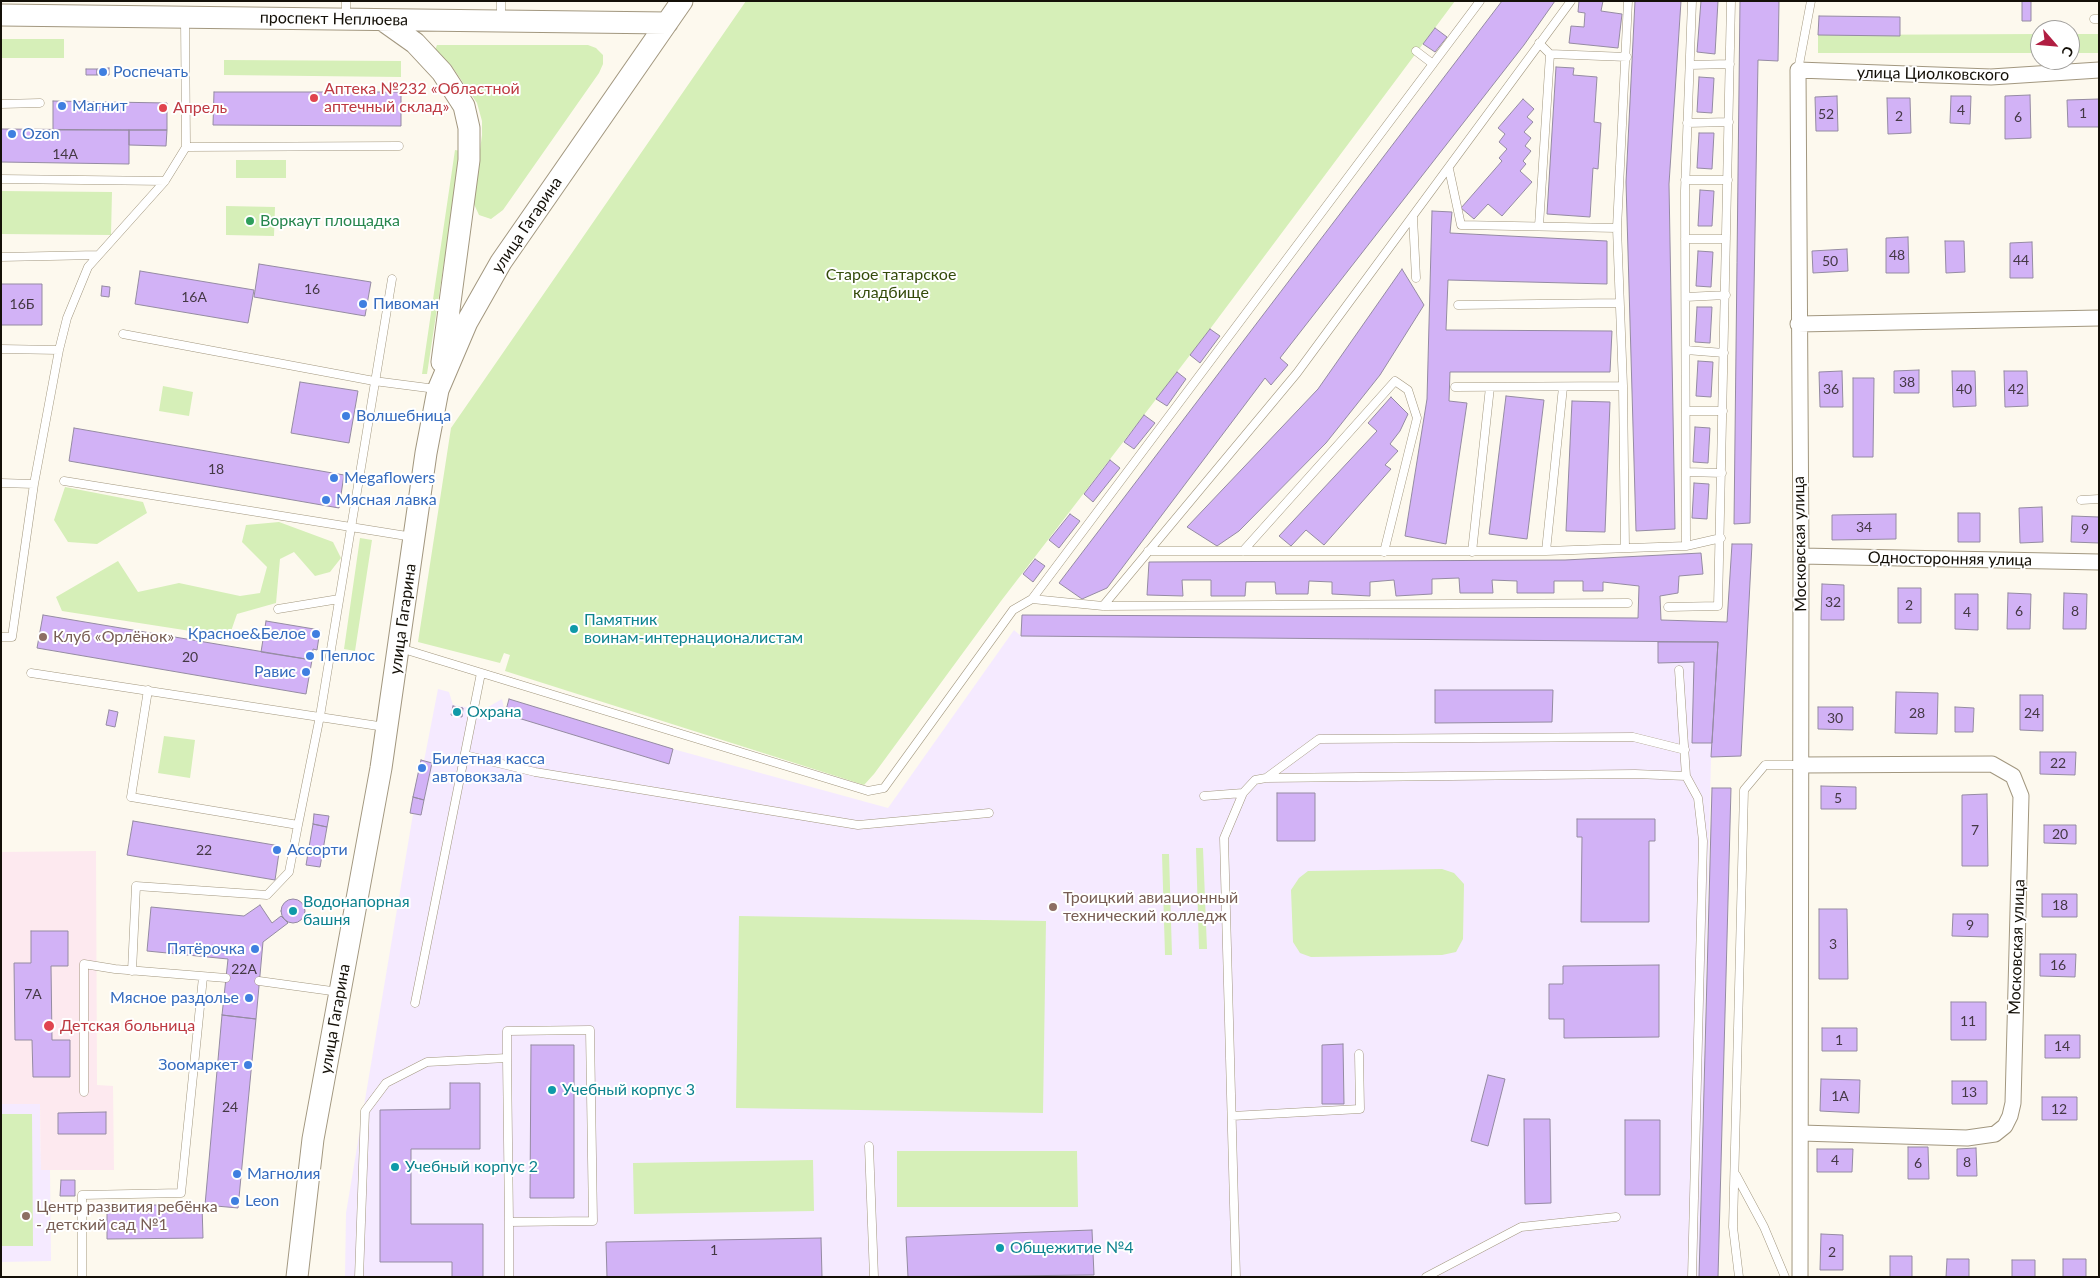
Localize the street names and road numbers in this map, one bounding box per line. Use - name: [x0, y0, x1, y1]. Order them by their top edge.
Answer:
- street label: проспект Неплюева: [260, 8, 408, 30]
- street label: улица Циолковского: [1857, 63, 2009, 85]
- street label: улица Гагарина: [488, 173, 566, 277]
- street label: Московская улица: [1789, 476, 1811, 612]
- street label: Односторонняя улица: [1868, 548, 2032, 570]
- street label: улица Гагарина: [386, 562, 420, 676]
- street label: Московская улица: [2005, 879, 2029, 1015]
- street label: улица Гагарина: [316, 962, 354, 1076]

